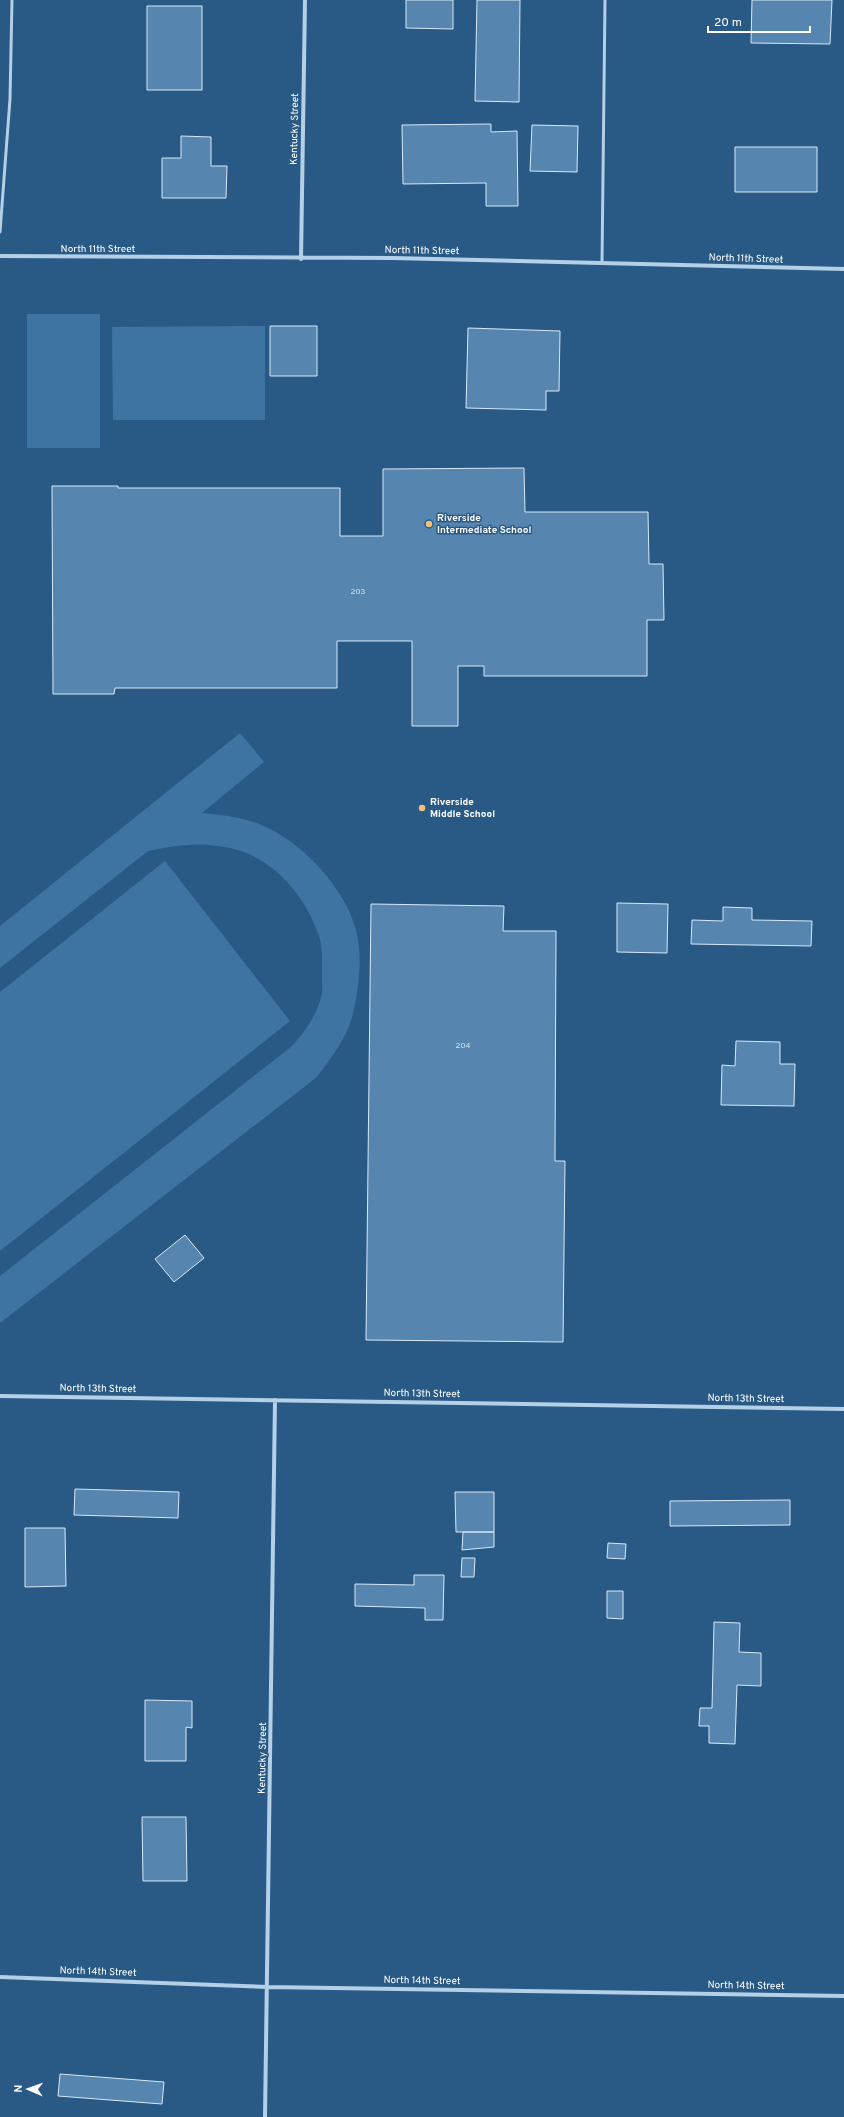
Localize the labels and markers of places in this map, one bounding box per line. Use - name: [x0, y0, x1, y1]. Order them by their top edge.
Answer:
- place label: Riverside Intermediate School: [437, 512, 531, 537]
- marker: Riverside Intermediate School: [424, 519, 434, 529]
- place label: Riverside Middle School: [430, 796, 495, 821]
- marker: Riverside Middle School: [417, 803, 427, 813]

